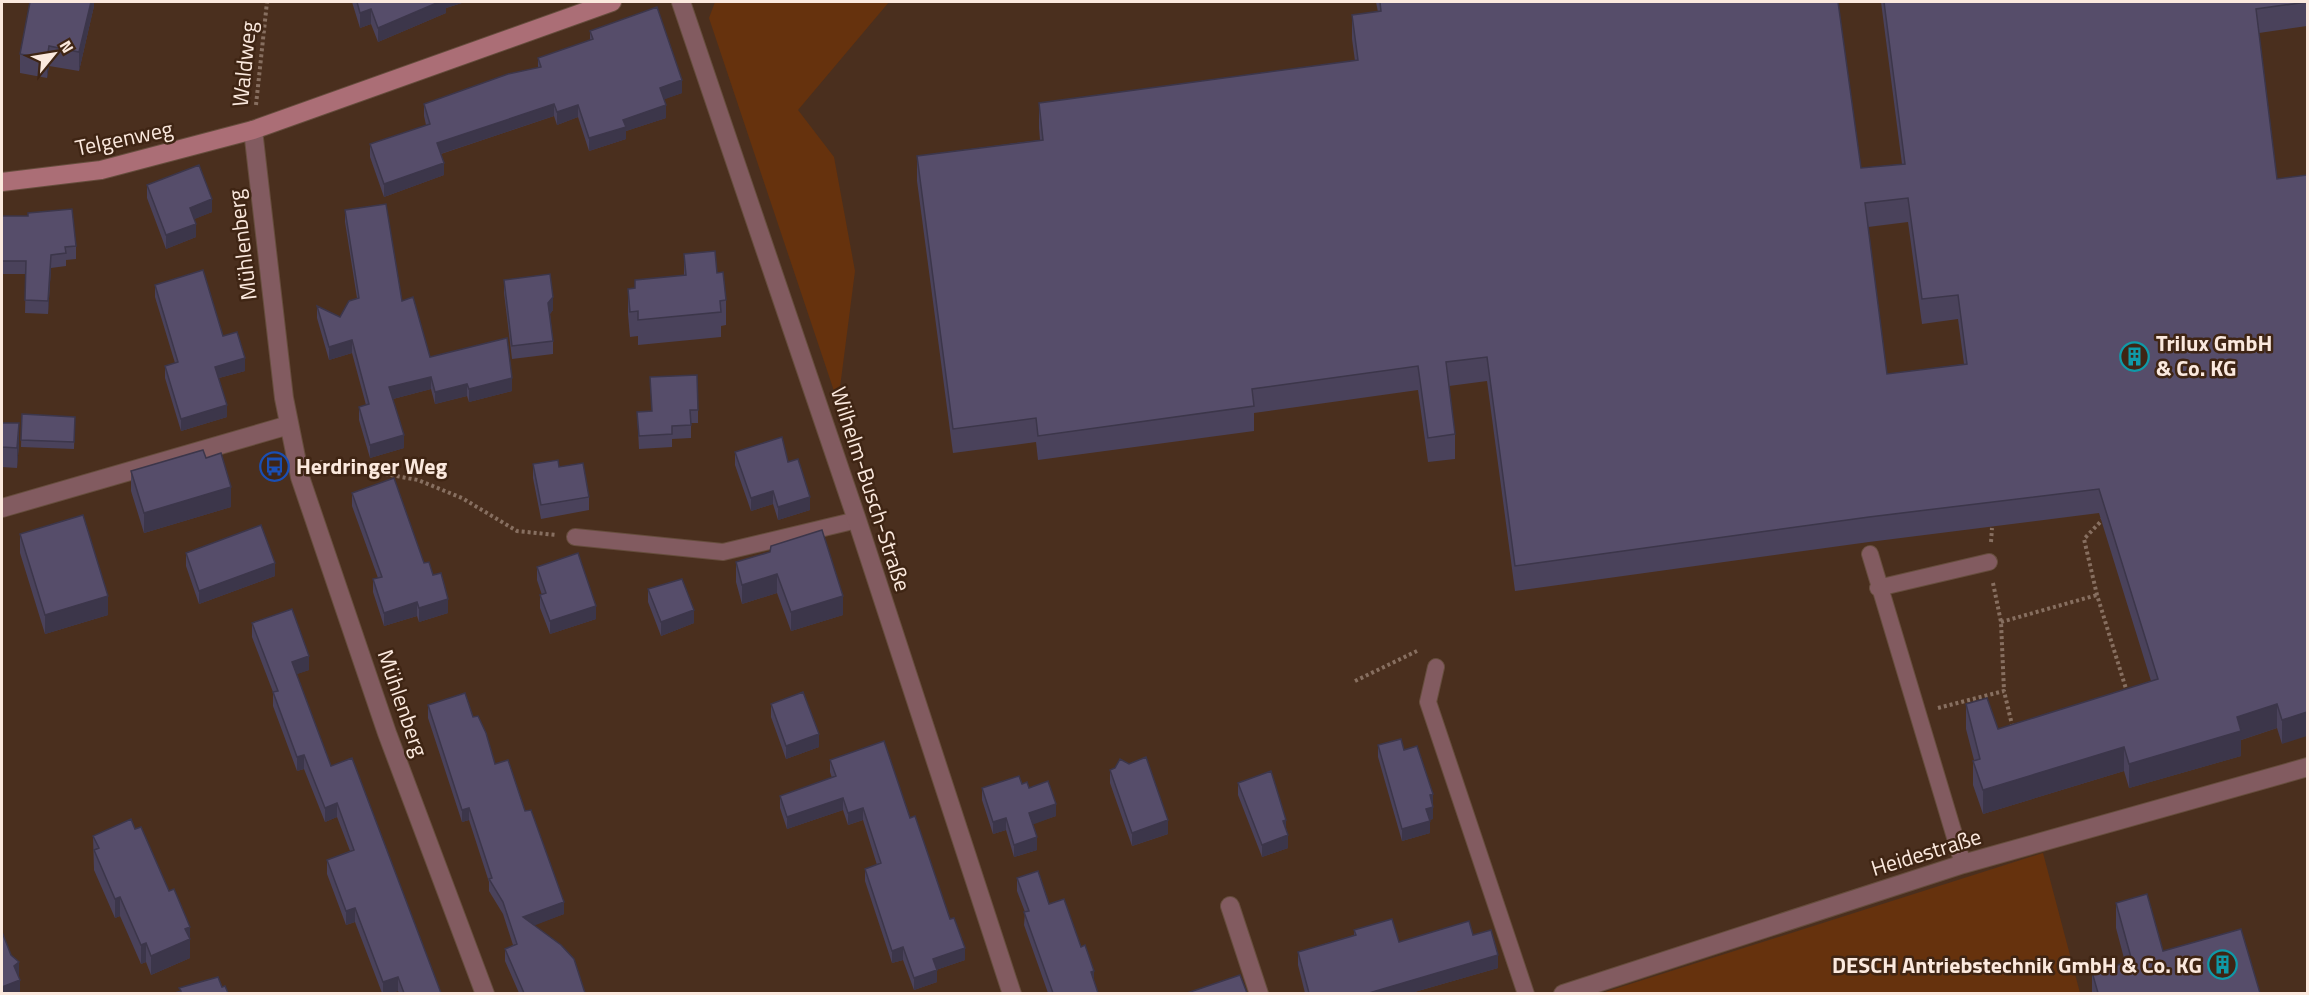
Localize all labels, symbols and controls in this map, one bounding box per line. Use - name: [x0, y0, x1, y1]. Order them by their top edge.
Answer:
- street label: Waldweg: [223, 19, 265, 109]
- north arrow: [24, 24, 84, 84]
- text: N: [54, 36, 80, 57]
- street label: Telgenweg: [72, 111, 176, 165]
- street label: Mühlenberg: [218, 188, 266, 302]
- place label: Trilux GmbH & Co. KG: [2156, 326, 2272, 385]
- building icon: Trilux GmbH & Co. KG: [2119, 340, 2151, 372]
- street label: Wilhelm-Busch-Straße: [822, 382, 920, 596]
- place label: Herdringer Weg: [296, 449, 448, 483]
- bus stop icon: Herdringer Weg: [259, 450, 291, 482]
- street label: Mühlenberg: [369, 645, 437, 761]
- street label: Heidestraße: [1867, 819, 1985, 885]
- place label: DESCH Antriebstechnik GmbH & Co. KG: [1832, 948, 2202, 982]
- building icon: DESCH Antriebstechnik GmbH & Co. KG: [2207, 949, 2239, 981]

